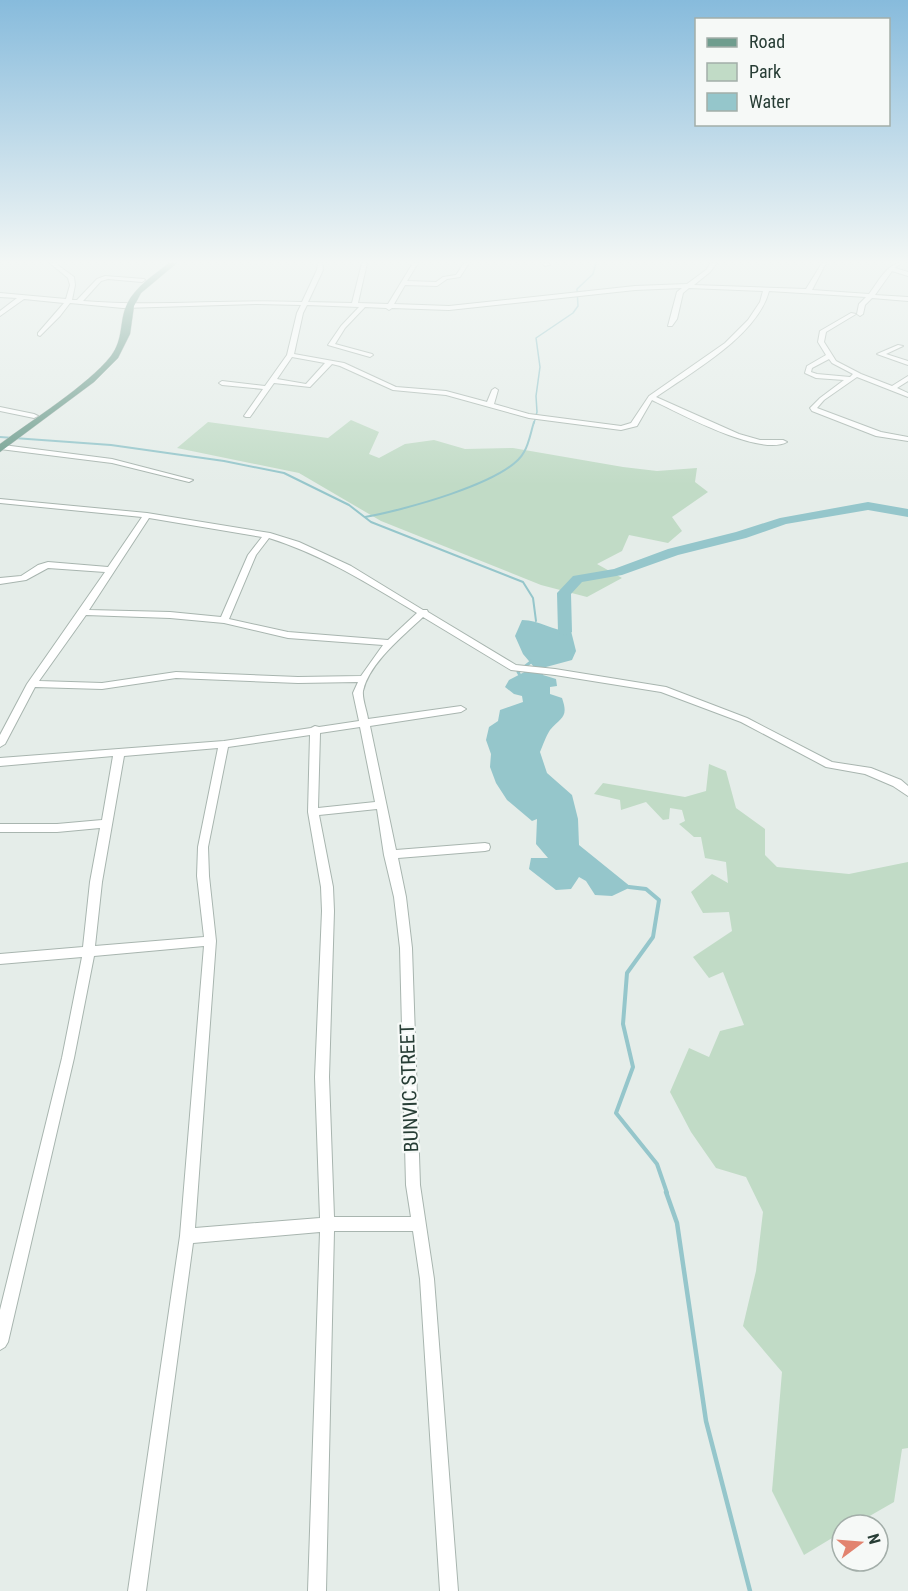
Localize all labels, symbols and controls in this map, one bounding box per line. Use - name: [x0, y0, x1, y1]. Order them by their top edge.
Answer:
- legend: [695, 18, 890, 126]
- text: Road: [749, 31, 785, 52]
- text: Park: [749, 61, 781, 82]
- text: Water: [749, 91, 791, 112]
- street label: BUNVIC STREET: [395, 1023, 423, 1153]
- north arrow: [830, 1513, 890, 1573]
- text: N: [863, 1532, 884, 1546]

